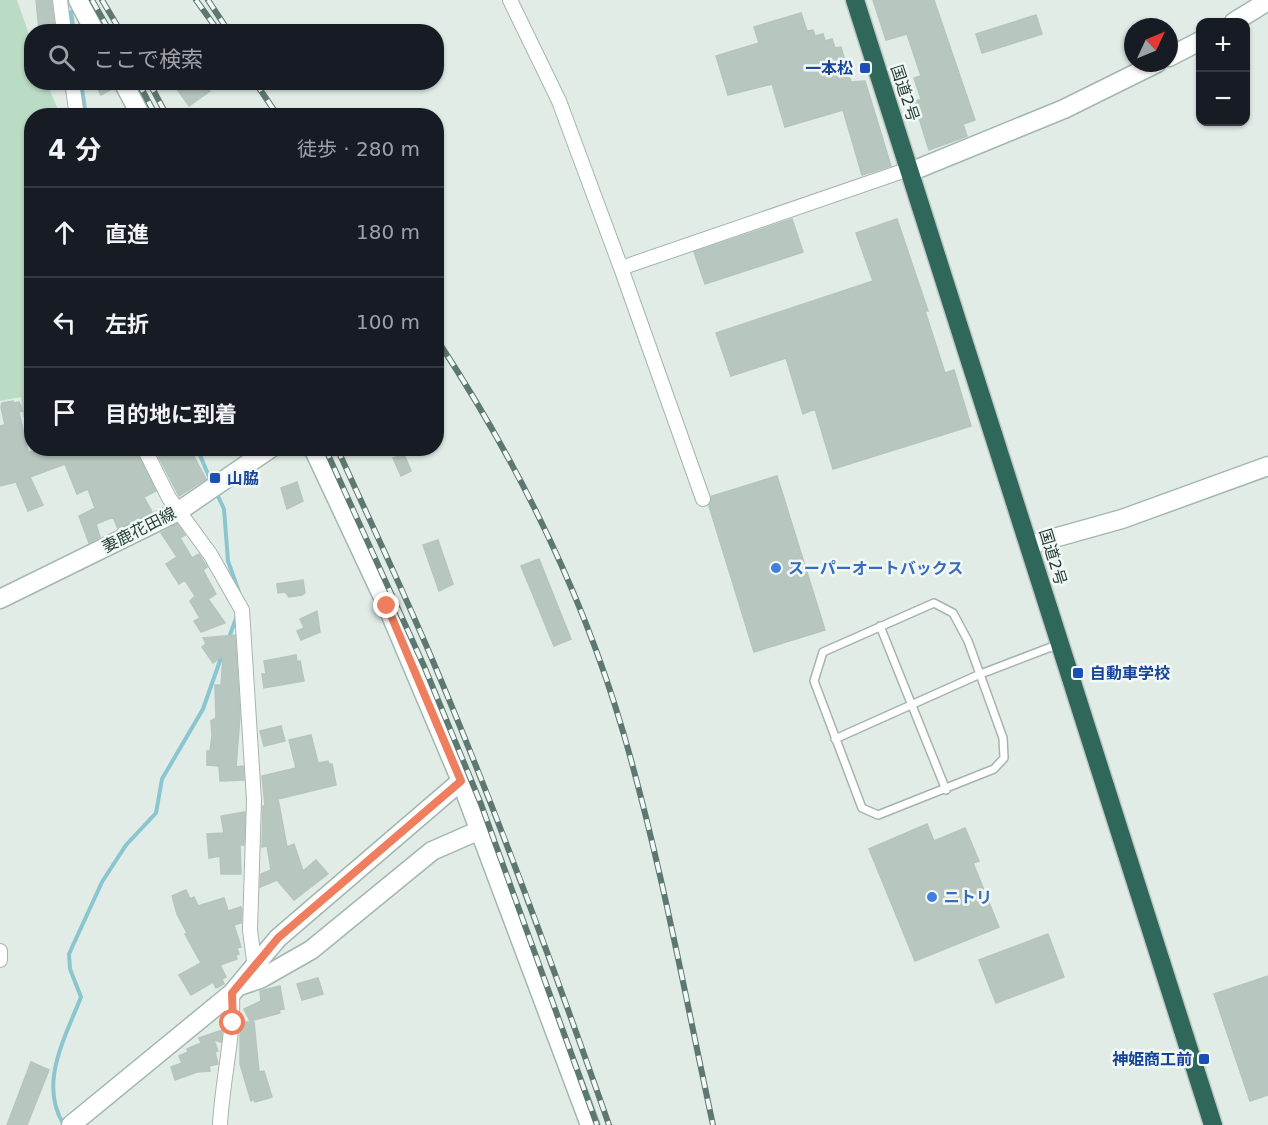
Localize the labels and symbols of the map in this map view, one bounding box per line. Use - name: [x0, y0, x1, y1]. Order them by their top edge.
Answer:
- north arrow: [1124, 18, 1178, 72]
- place label: 一本松: [805, 59, 853, 78]
- marker: 一本松: [858, 61, 872, 75]
- street label: 国道2号: [887, 62, 923, 124]
- place label: 山脇: [227, 469, 259, 488]
- marker: 山脇: [208, 471, 222, 485]
- street label: 妻鹿花田線: [99, 503, 179, 557]
- street label: 国道2号: [1035, 526, 1071, 588]
- place label: スーパーオートバックス: [788, 559, 963, 578]
- marker: スーパーオートバックス: [769, 561, 783, 575]
- route end: [373, 592, 399, 618]
- place label: 自動車学校: [1090, 664, 1170, 683]
- marker: 自動車学校: [1071, 666, 1085, 680]
- place label: ニトリ: [944, 888, 992, 907]
- marker: ニトリ: [925, 890, 939, 904]
- route start: [219, 1009, 245, 1035]
- place label: 神姫商工前: [1112, 1050, 1192, 1069]
- marker: 神姫商工前: [1197, 1052, 1211, 1066]

